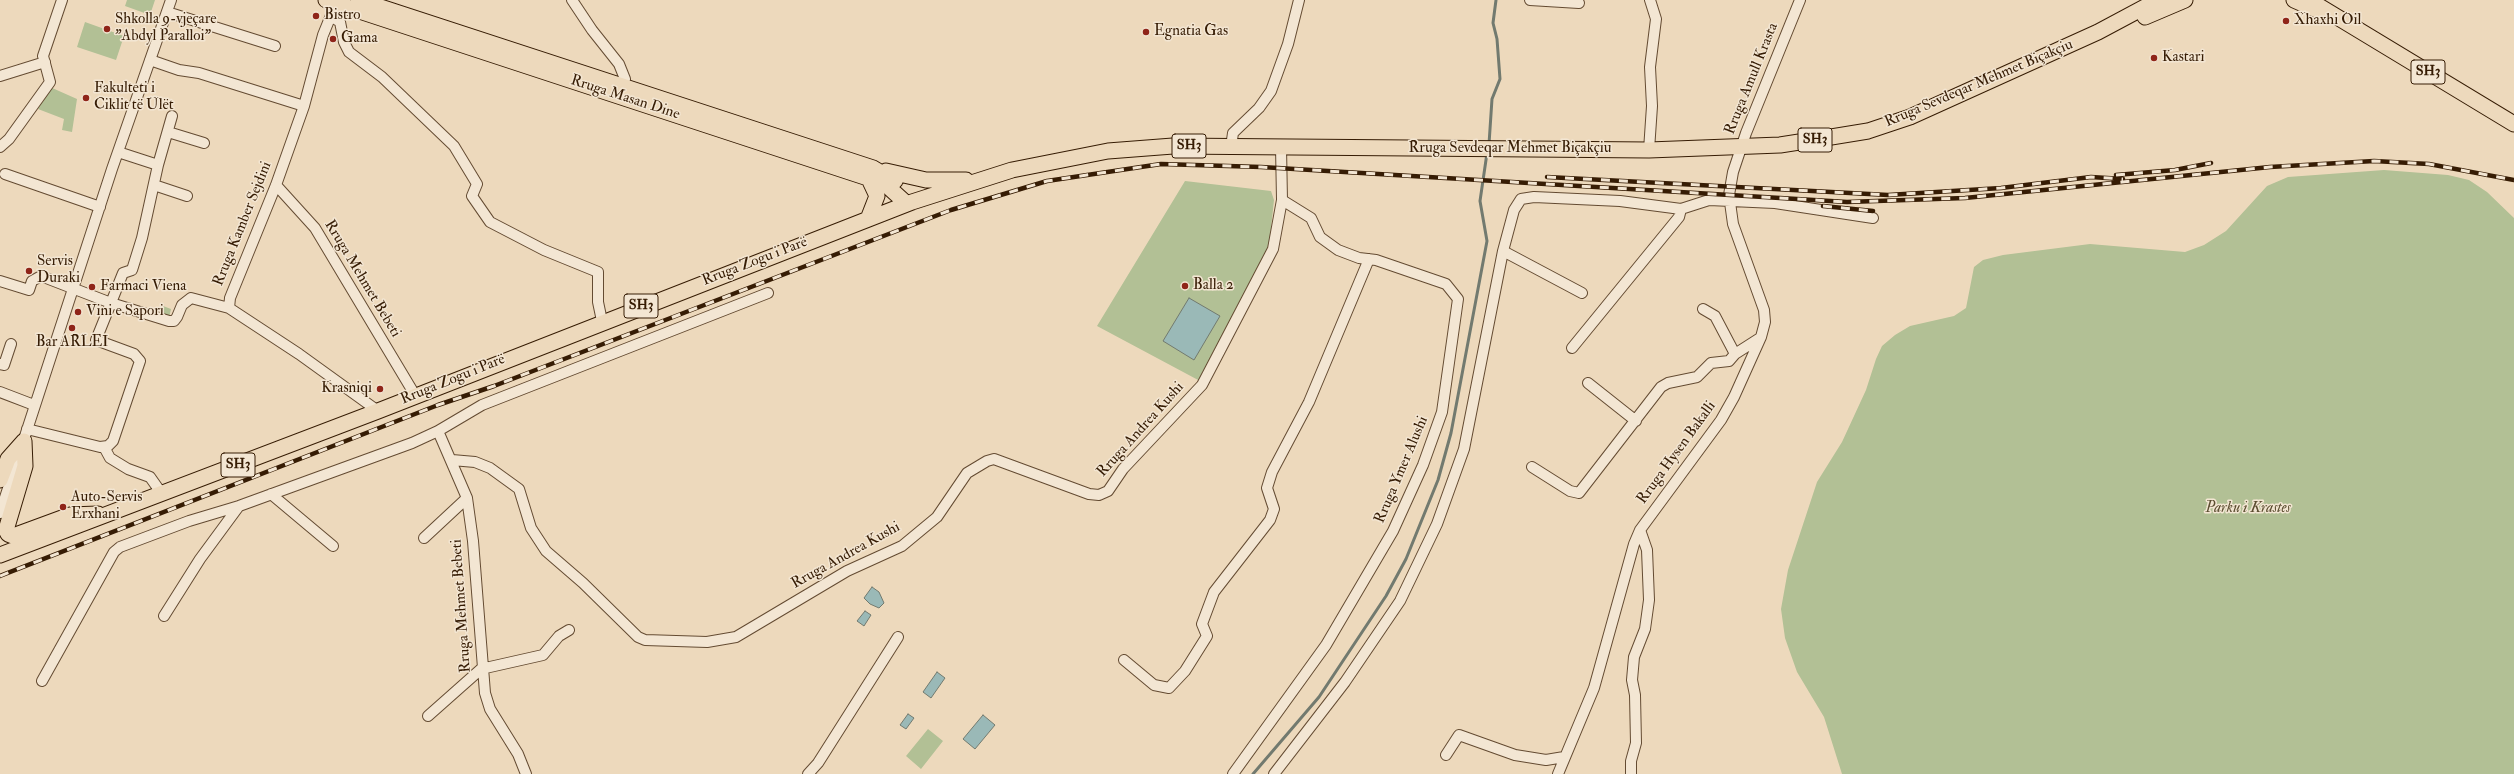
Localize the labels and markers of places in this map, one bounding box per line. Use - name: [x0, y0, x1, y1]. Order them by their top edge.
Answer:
- place label: Bistro: [324, 7, 361, 25]
- place label: Shkolla 9-vjeçare "Abdyl Paralloi": [115, 11, 217, 46]
- marker: Bistro: [311, 11, 321, 21]
- place label: Xhaxhi Oil: [2294, 12, 2361, 30]
- marker: Xhaxhi Oil: [2281, 16, 2291, 26]
- place label: Egnatia Gas: [1154, 23, 1228, 41]
- marker: Shkolla 9-vjeçare "Abdyl Paralloi": [102, 24, 112, 34]
- marker: Egnatia Gas: [1141, 27, 1151, 37]
- place label: Gama: [341, 30, 378, 48]
- marker: Gama: [328, 34, 338, 44]
- place label: Kastari: [2162, 49, 2204, 67]
- marker: Kastari: [2149, 53, 2159, 63]
- place label: Fakulteti i Ciklit të Ulët: [94, 80, 174, 115]
- marker: Fakulteti i Ciklit të Ulët: [81, 93, 91, 103]
- place label: Servis Duraki: [37, 253, 80, 288]
- marker: Servis Duraki: [24, 266, 34, 276]
- place label: Balla 2: [1193, 277, 1234, 295]
- place label: Farmaci Viena: [100, 278, 186, 296]
- marker: Balla 2: [1180, 281, 1190, 291]
- marker: Farmaci Viena: [87, 282, 97, 292]
- place label: Vini e Sapori: [86, 303, 164, 321]
- marker: Vini e Sapori: [73, 307, 83, 317]
- marker: Bar ARLEI: [67, 323, 77, 333]
- place label: Bar ARLEI: [36, 334, 108, 352]
- place label: Krasniqi: [321, 380, 372, 398]
- marker: Krasniqi: [375, 384, 385, 394]
- place label: Auto-Servis Erxhani: [71, 489, 142, 524]
- marker: Auto-Servis Erxhani: [58, 502, 68, 512]

